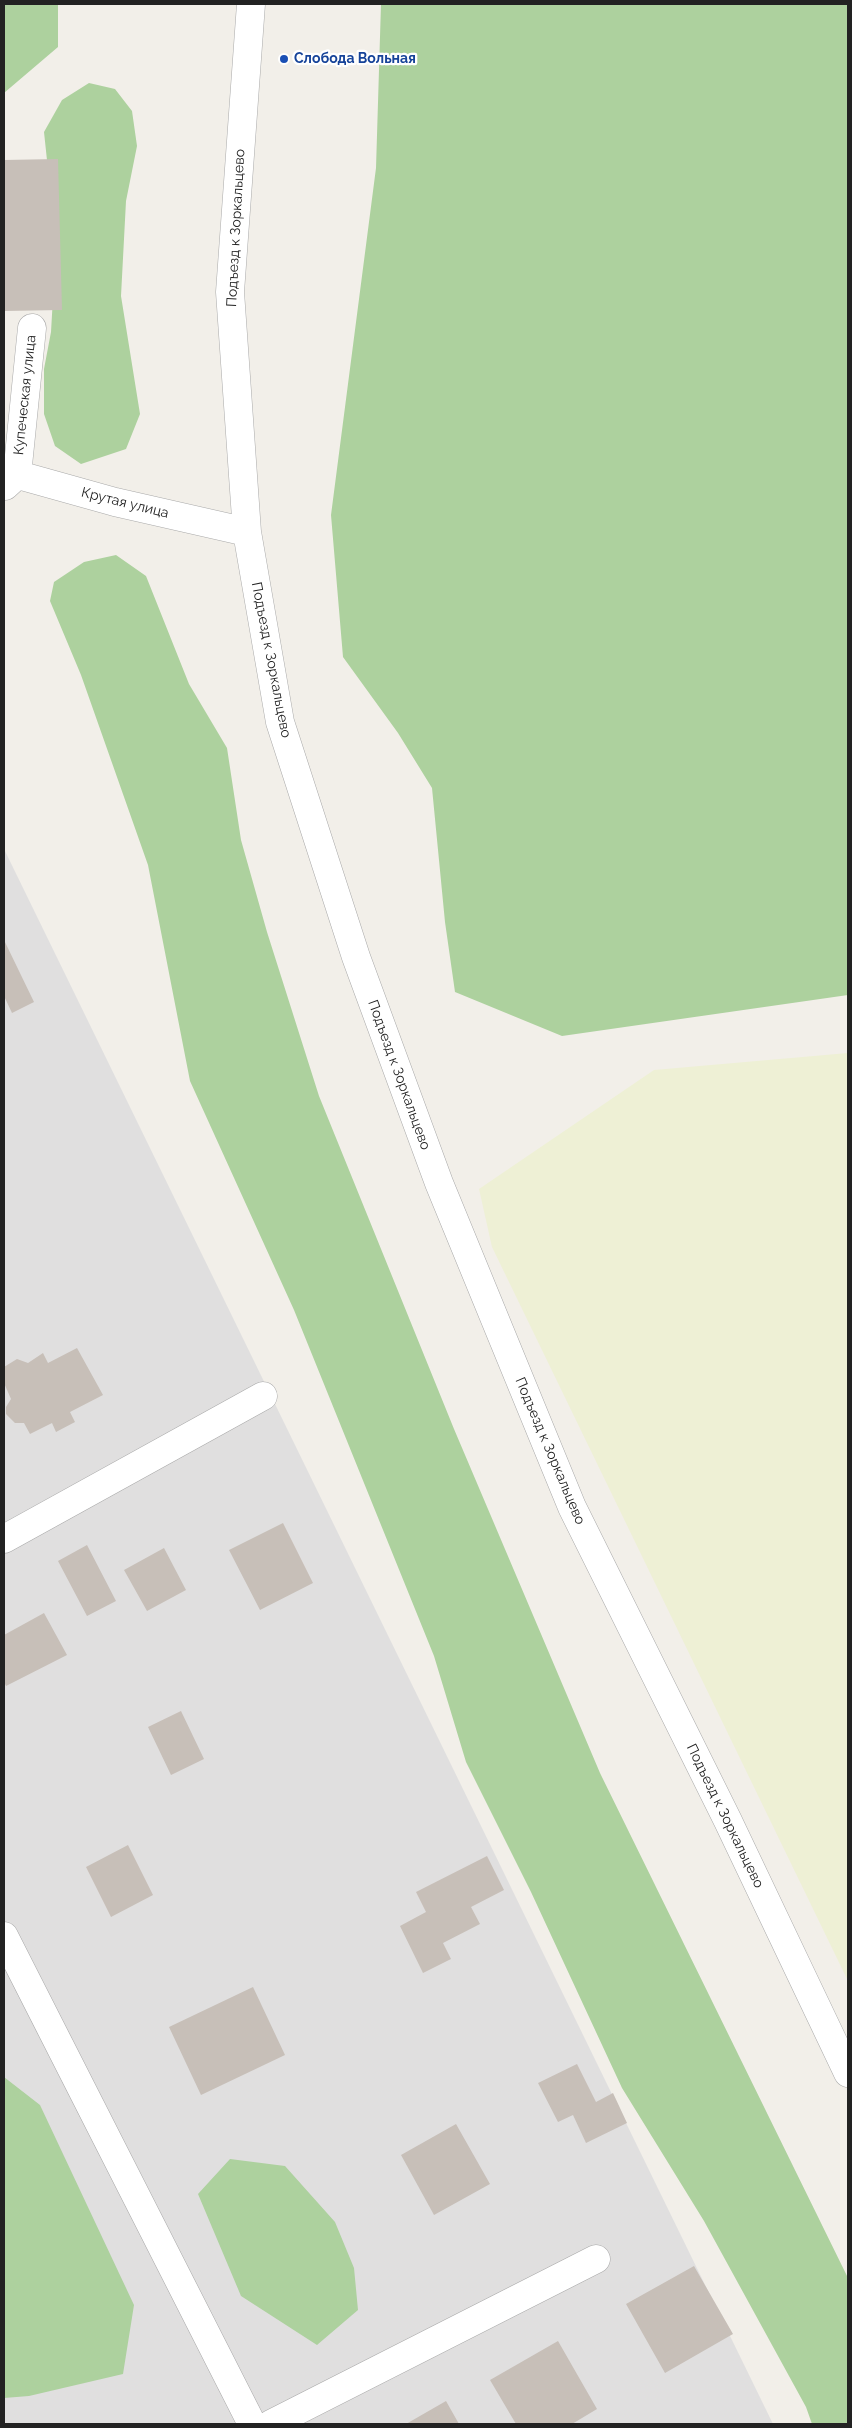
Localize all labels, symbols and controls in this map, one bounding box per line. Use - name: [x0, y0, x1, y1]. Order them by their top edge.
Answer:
- place label: Слобода Вольная: [294, 51, 416, 67]
- marker: Слобода Вольная: [278, 53, 290, 65]
- street label: Подъезд к Зоркальцево: [223, 149, 249, 307]
- street label: Купеческая улица: [10, 334, 40, 456]
- street label: Крутая улица: [80, 484, 170, 522]
- street label: Подъезд к Зоркальцево: [248, 581, 294, 739]
- street label: Подъезд к Зоркальцево: [364, 998, 434, 1152]
- street label: Подъезд к Зоркальцево: [511, 1375, 589, 1527]
- street label: Подъезд к Зоркальцево: [683, 1741, 767, 1891]

